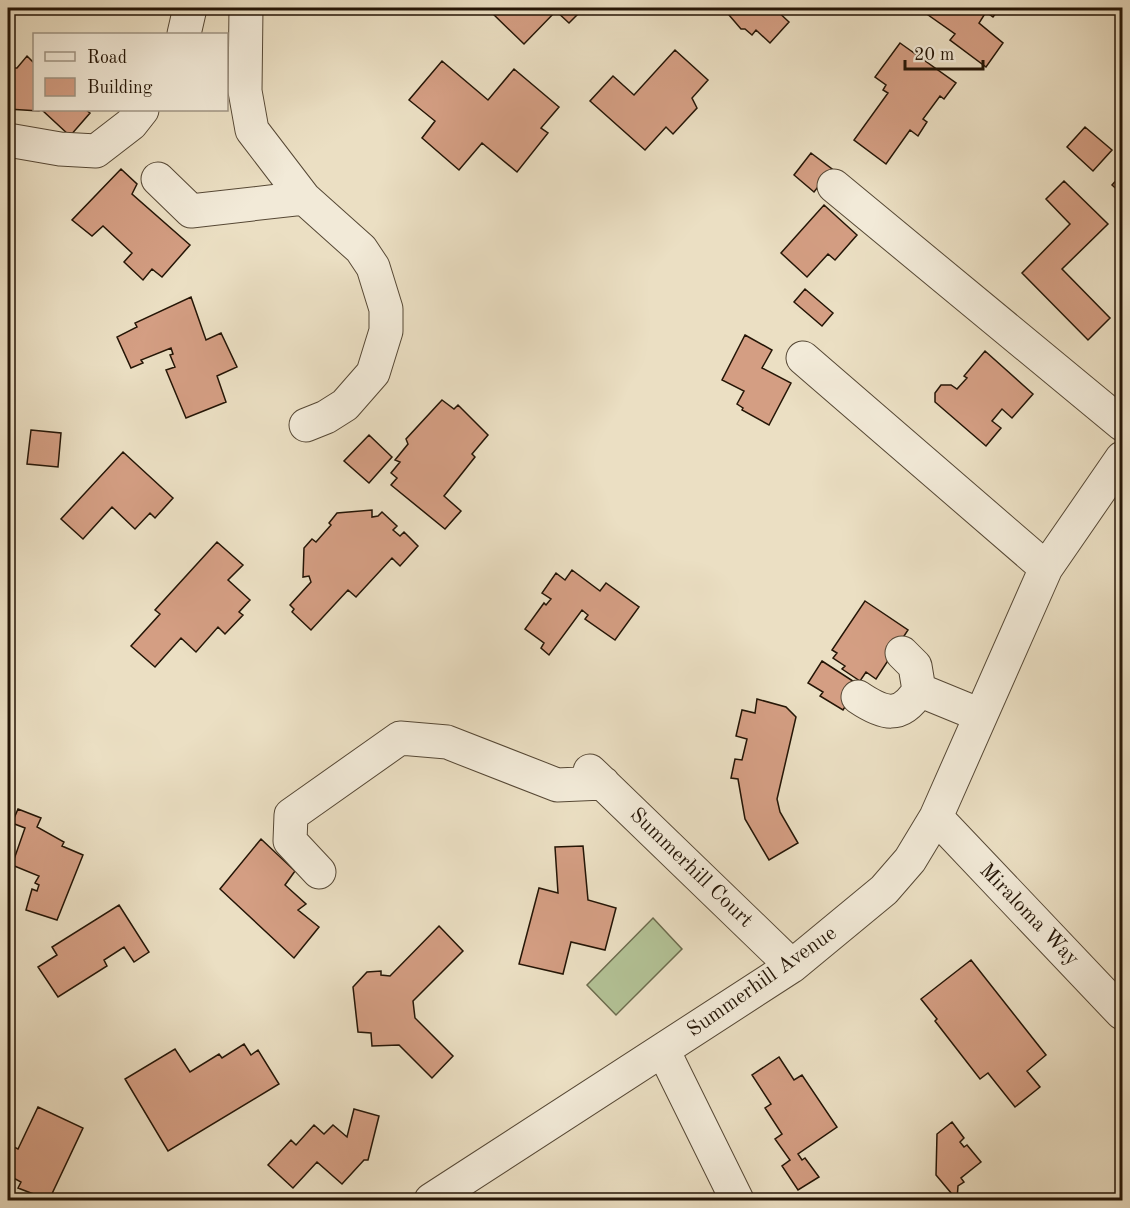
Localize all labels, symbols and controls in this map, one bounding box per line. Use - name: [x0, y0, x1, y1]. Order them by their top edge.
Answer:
- legend: [33, 33, 228, 111]
- scale bar: [905, 33, 983, 71]
- text: 20 m: [914, 46, 954, 64]
- text: Road: [87, 49, 127, 67]
- text: Building: [87, 79, 153, 97]
- street label: Summerhill Court: [626, 804, 756, 932]
- street label: Miraloma Way: [975, 860, 1083, 970]
- street label: Summerhill Avenue: [684, 923, 840, 1041]

